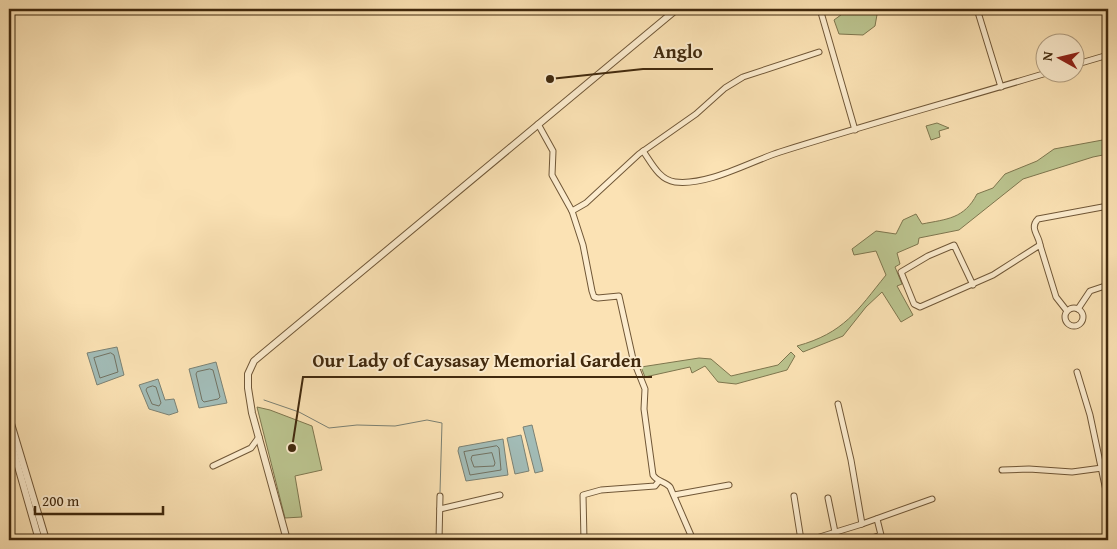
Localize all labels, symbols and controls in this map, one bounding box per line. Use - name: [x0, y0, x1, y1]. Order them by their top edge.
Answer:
- north arrow: [1034, 32, 1084, 82]
- callout: Anglo: [643, 35, 713, 69]
- text: Anglo: [653, 37, 703, 65]
- text: N: [1037, 50, 1058, 62]
- callout: Our Lady of Caysasay Memorial Garden: [303, 343, 652, 377]
- text: Our Lady of Caysasay Memorial Garden: [313, 346, 642, 374]
- scale bar: [35, 484, 162, 516]
- text: 200 m: [42, 490, 80, 511]

